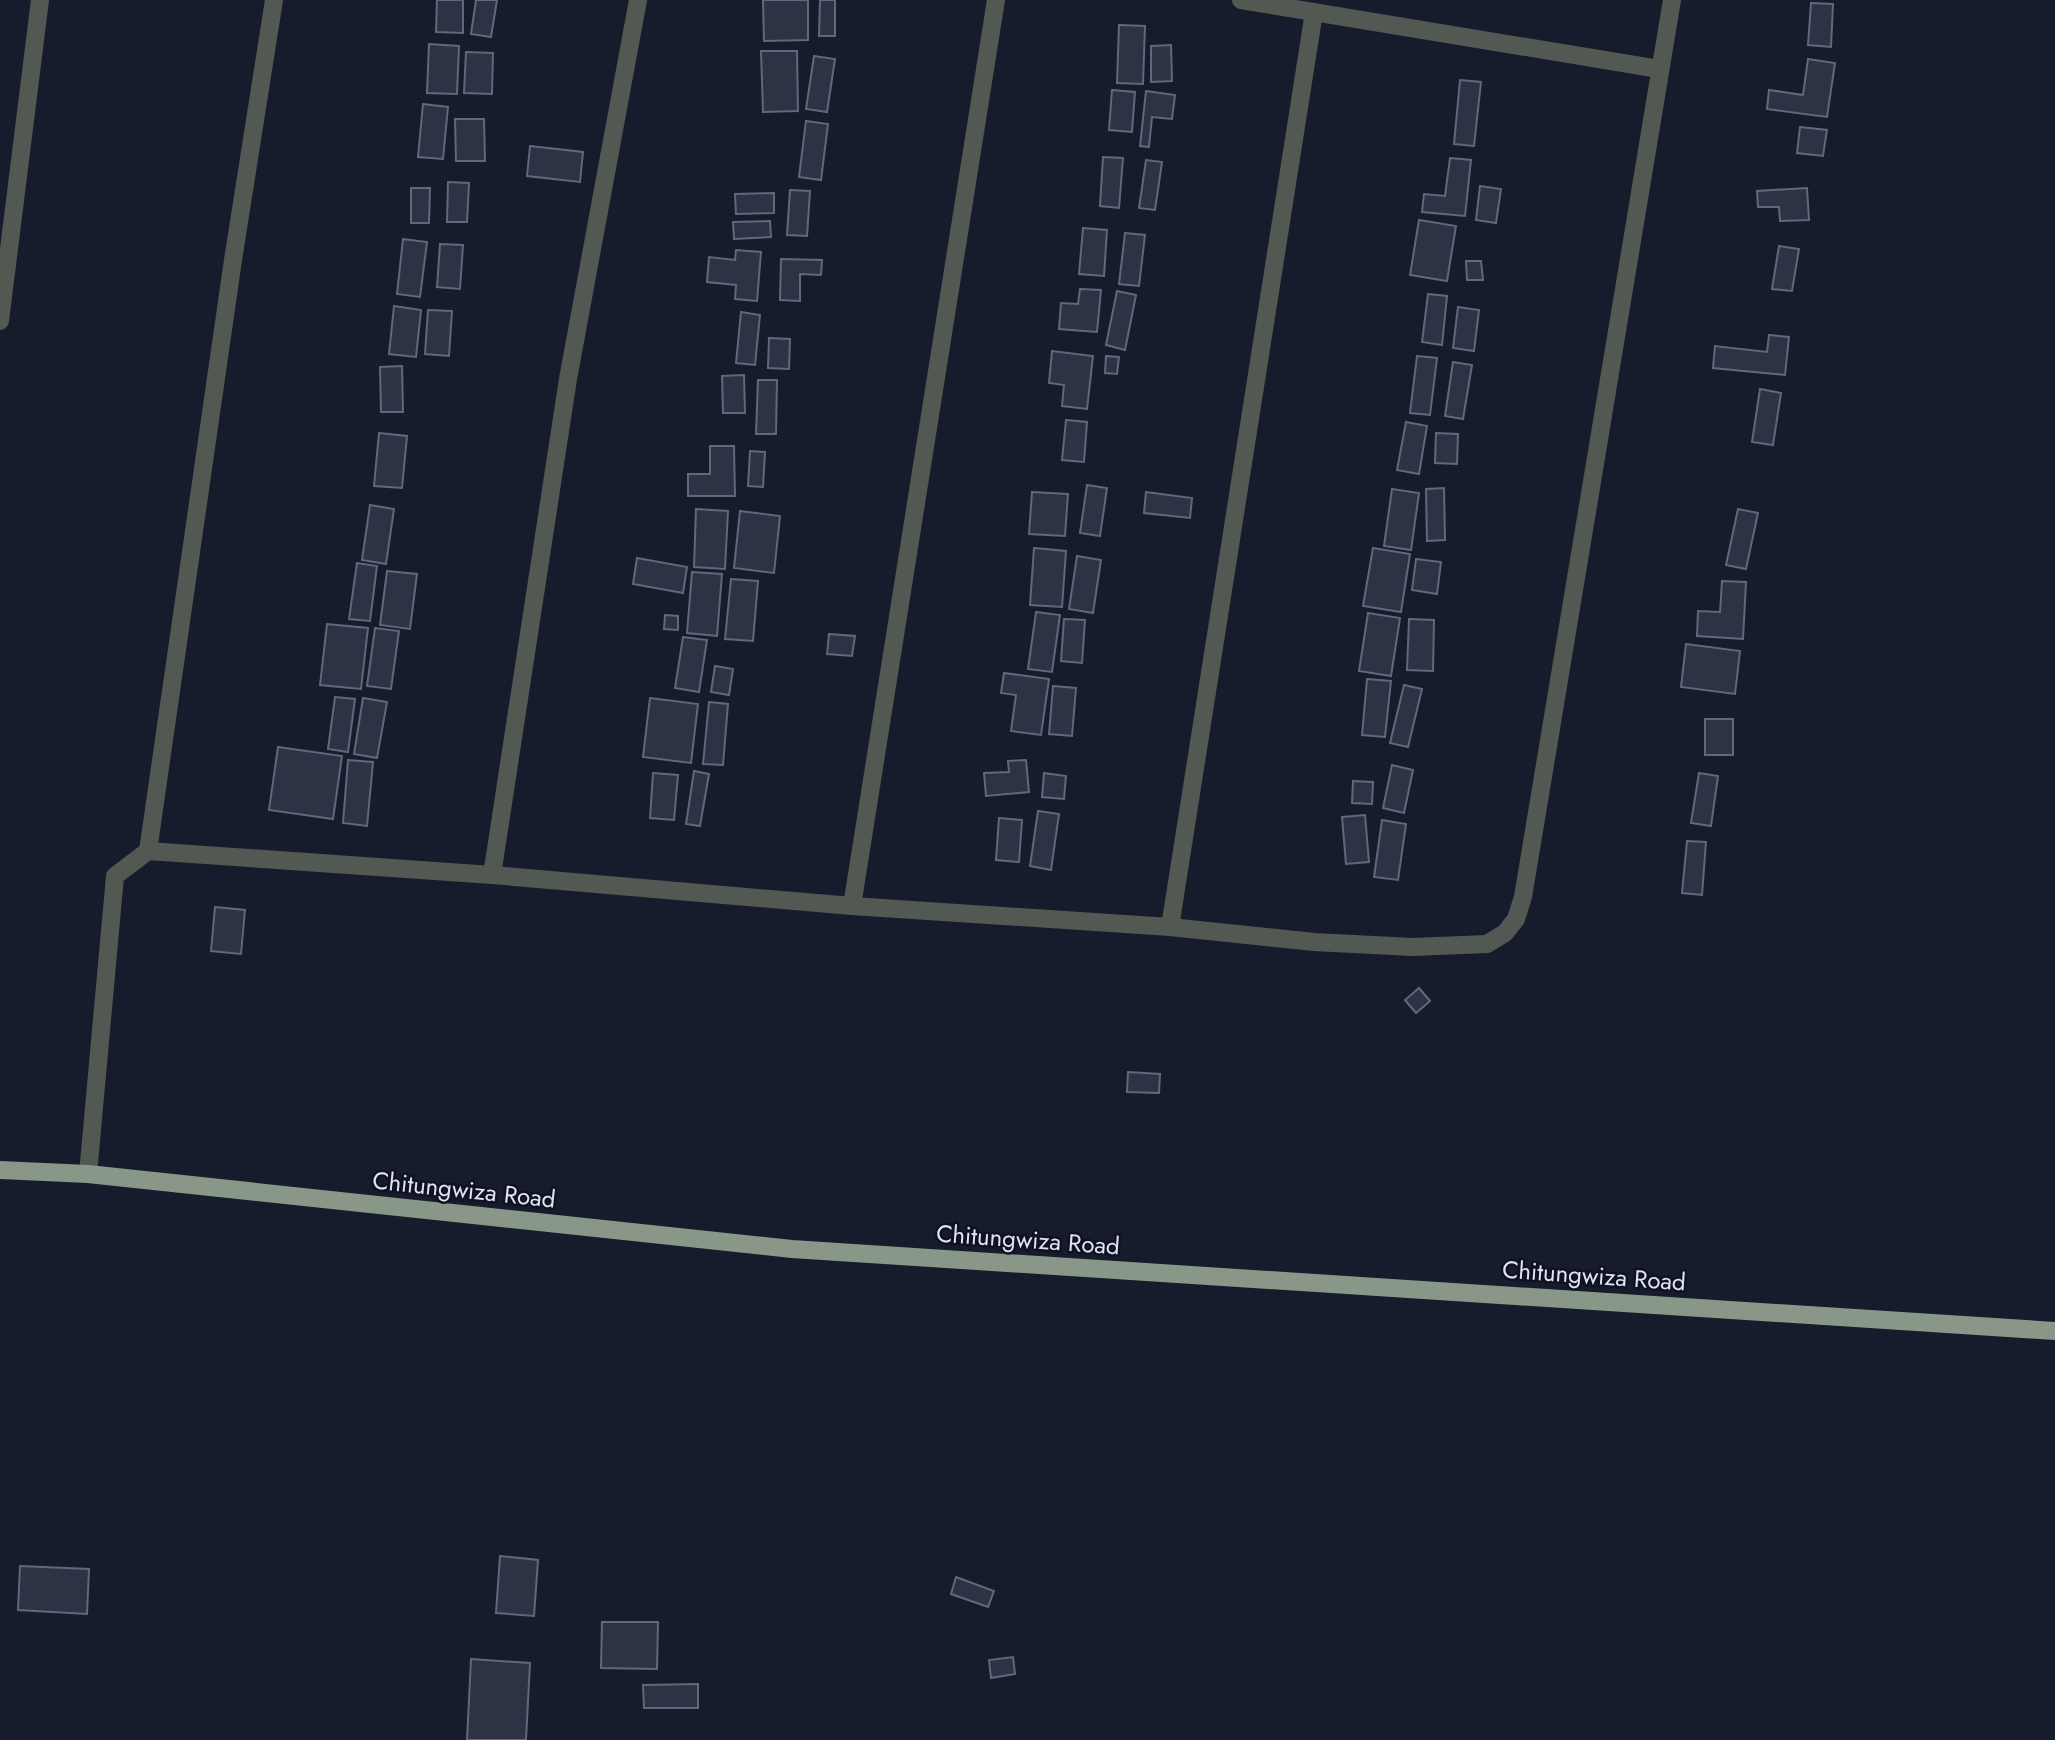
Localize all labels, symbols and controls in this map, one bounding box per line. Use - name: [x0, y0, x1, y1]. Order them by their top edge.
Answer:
- street label: Chitungwiza Road: [371, 1162, 557, 1217]
- street label: Chitungwiza Road: [935, 1216, 1121, 1263]
- street label: Chitungwiza Road: [1501, 1252, 1687, 1299]

